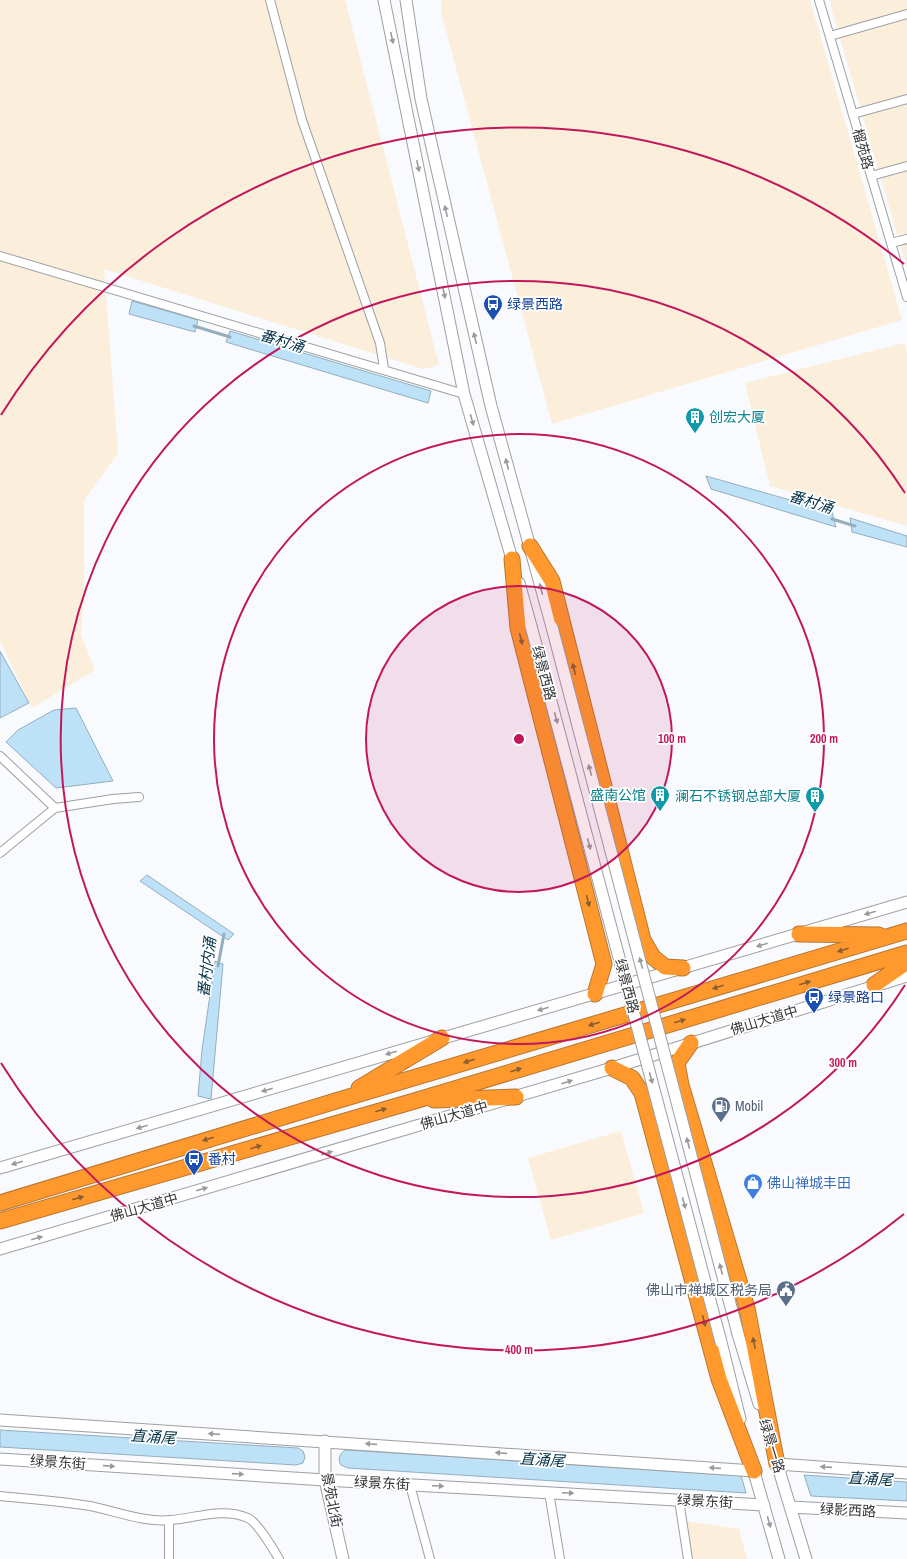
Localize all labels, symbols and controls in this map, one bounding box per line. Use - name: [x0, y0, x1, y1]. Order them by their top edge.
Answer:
- one-way arrow: [389, 32, 395, 44]
- street label: 榴苑路: [849, 126, 877, 172]
- one-way arrow: [415, 159, 421, 172]
- one-way arrow: [443, 205, 449, 217]
- one-way arrow: [441, 287, 447, 299]
- bus stop icon: 绿景西路: [482, 293, 504, 321]
- place label: 绿景西路: [507, 295, 563, 313]
- water label: 番村涌: [258, 324, 309, 358]
- one-way arrow: [472, 332, 478, 344]
- building icon: 创宏大厦: [684, 406, 706, 434]
- place label: 创宏大厦: [709, 408, 765, 426]
- one-way arrow: [469, 414, 475, 426]
- one-way arrow: [504, 458, 510, 470]
- water label: 番村涌: [787, 485, 838, 519]
- one-way arrow: [538, 583, 544, 595]
- one-way arrow: [518, 633, 524, 646]
- street label: 绿景西路: [528, 644, 560, 702]
- one-way arrow: [571, 662, 577, 674]
- one-way arrow: [553, 712, 559, 724]
- text: 100 m: [658, 731, 686, 747]
- text: 200 m: [810, 731, 838, 747]
- centre of rings: [512, 732, 526, 746]
- one-way arrow: [586, 764, 592, 776]
- building icon: 盛南公馆: [649, 784, 671, 812]
- building icon: 澜石不锈钢总部大厦: [804, 785, 826, 813]
- place label: 盛南公馆: [590, 786, 646, 804]
- place label: 澜石不锈钢总部大厦: [675, 787, 801, 805]
- one-way arrow: [586, 838, 592, 850]
- one-way arrow: [585, 895, 591, 907]
- one-way arrow: [863, 910, 875, 916]
- water label: 番村内涌: [192, 934, 221, 998]
- one-way arrow: [756, 942, 768, 948]
- one-way arrow: [837, 947, 849, 953]
- street label: 绿景西路: [611, 957, 643, 1015]
- one-way arrow: [637, 957, 643, 970]
- one-way arrow: [799, 980, 811, 986]
- one-way arrow: [712, 984, 724, 990]
- bus stop icon: 绿景路口: [803, 986, 825, 1014]
- place label: 绿景路口: [828, 988, 884, 1006]
- street label: 佛山大道中: [728, 1001, 800, 1039]
- one-way arrow: [537, 1006, 549, 1012]
- one-way arrow: [675, 1018, 687, 1024]
- one-way arrow: [587, 1021, 599, 1027]
- one-way arrow: [385, 1050, 397, 1056]
- text: 300 m: [829, 1055, 857, 1071]
- one-way arrow: [463, 1058, 475, 1064]
- one-way arrow: [510, 1067, 522, 1073]
- one-way arrow: [648, 1072, 654, 1084]
- one-way arrow: [561, 1078, 573, 1084]
- one-way arrow: [260, 1087, 272, 1093]
- fuel station icon: Mobil: [710, 1095, 732, 1123]
- street label: 佛山大道中: [418, 1097, 490, 1133]
- place label: Mobil: [735, 1097, 763, 1115]
- one-way arrow: [375, 1107, 387, 1113]
- one-way arrow: [136, 1124, 148, 1130]
- one-way arrow: [202, 1136, 214, 1142]
- one-way arrow: [685, 1137, 691, 1149]
- one-way arrow: [251, 1144, 263, 1150]
- bus stop icon: 番村: [183, 1148, 205, 1176]
- place label: 番村: [208, 1150, 236, 1168]
- one-way arrow: [321, 1150, 333, 1156]
- one-way arrow: [11, 1160, 23, 1166]
- shop icon: 佛山禅城丰田: [742, 1172, 764, 1200]
- place label: 佛山禅城丰田: [767, 1174, 851, 1192]
- one-way arrow: [197, 1186, 209, 1192]
- street label: 佛山大道中: [108, 1189, 180, 1225]
- one-way arrow: [72, 1195, 84, 1201]
- one-way arrow: [681, 1198, 687, 1210]
- one-way arrow: [32, 1235, 44, 1241]
- one-way arrow: [718, 1263, 724, 1275]
- public building icon: 佛山市禅城区税务局: [775, 1279, 797, 1307]
- place label: 佛山市禅城区税务局: [646, 1281, 772, 1299]
- one-way arrow: [701, 1315, 707, 1328]
- one-way arrow: [750, 1337, 756, 1349]
- text: 400 m: [505, 1342, 533, 1358]
- street label: 绿景一路: [755, 1417, 789, 1475]
- water label: 直涌尾: [130, 1424, 178, 1449]
- one-way arrow: [207, 1431, 220, 1437]
- one-way arrow: [365, 1441, 377, 1448]
- water label: 直涌尾: [519, 1447, 567, 1472]
- one-way arrow: [495, 1450, 507, 1457]
- street label: 绿景东街: [29, 1451, 87, 1473]
- one-way arrow: [103, 1462, 115, 1469]
- one-way arrow: [820, 1464, 832, 1471]
- one-way arrow: [709, 1465, 721, 1472]
- water label: 直涌尾: [847, 1467, 895, 1490]
- one-way arrow: [232, 1471, 245, 1478]
- street label: 景苑北街: [318, 1471, 346, 1529]
- street label: 绿景东街: [354, 1473, 410, 1493]
- one-way arrow: [432, 1483, 445, 1489]
- one-way arrow: [562, 1490, 574, 1497]
- street label: 绿景东街: [677, 1491, 733, 1511]
- street label: 绿影西路: [820, 1500, 876, 1520]
- one-way arrow: [766, 1516, 772, 1528]

